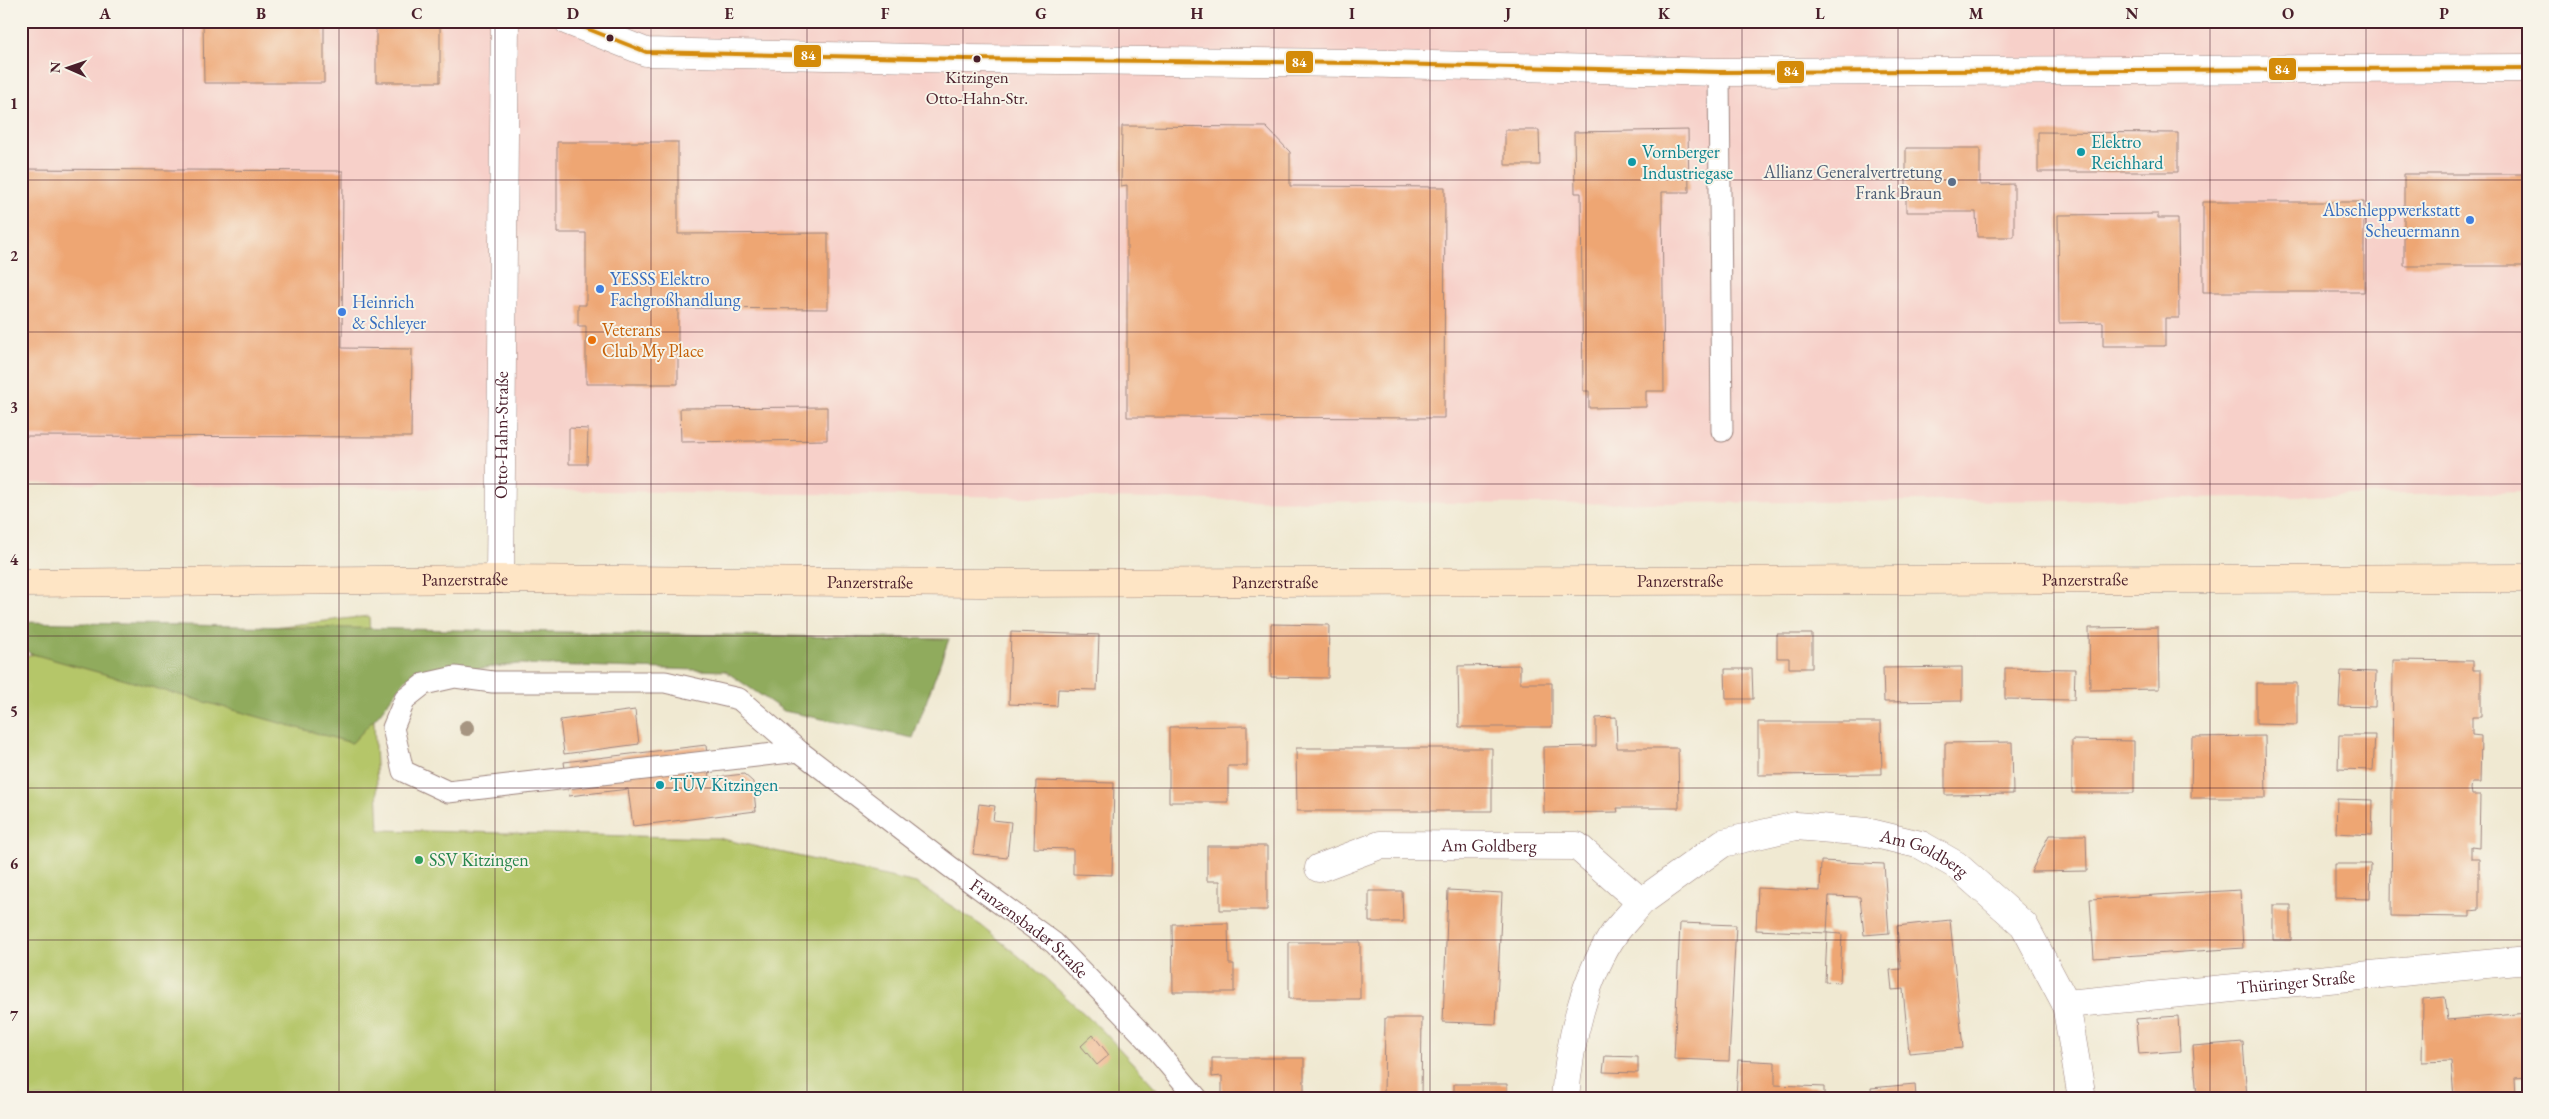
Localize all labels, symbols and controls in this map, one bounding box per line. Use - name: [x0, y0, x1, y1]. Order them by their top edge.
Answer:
- text: A: [98, 3, 111, 24]
- text: B: [256, 3, 266, 24]
- text: C: [411, 3, 423, 24]
- text: D: [567, 3, 579, 24]
- text: E: [724, 3, 734, 24]
- text: F: [881, 3, 890, 24]
- text: G: [1035, 3, 1047, 24]
- text: H: [1191, 3, 1204, 24]
- text: I: [1349, 3, 1355, 24]
- text: J: [1503, 3, 1511, 24]
- text: K: [1658, 3, 1671, 24]
- text: L: [1815, 3, 1825, 24]
- text: M: [1969, 3, 1984, 24]
- text: N: [2126, 3, 2139, 24]
- text: O: [2282, 3, 2294, 24]
- text: P: [2439, 3, 2449, 24]
- unlabelled marker: [605, 33, 615, 43]
- north arrow: [42, 42, 92, 92]
- line badge: 84: [793, 44, 822, 68]
- text: 84: [801, 46, 816, 64]
- line badge: 84: [1285, 50, 1314, 74]
- text: 84: [1292, 53, 1307, 71]
- marker: Kitzingen Otto-Hahn-Str.: [972, 54, 982, 64]
- line badge: 84: [2268, 57, 2297, 81]
- line badge: 84: [1776, 60, 1805, 84]
- text: 84: [2275, 60, 2290, 78]
- text: N: [46, 61, 64, 74]
- text: 84: [1784, 62, 1799, 80]
- place label: Kitzingen Otto-Hahn-Str.: [926, 66, 1028, 109]
- text: 1: [10, 93, 18, 114]
- place label: Elektro Reichhard: [2091, 130, 2164, 174]
- place label: Vornberger Industriegase: [1642, 140, 1733, 184]
- marker: Elektro Reichhard: [2075, 146, 2087, 158]
- marker: Vornberger Industriegase: [1626, 156, 1638, 168]
- place label: Allianz Generalvertretung Frank Braun: [1763, 160, 1942, 204]
- marker: Allianz Generalvertretung Frank Braun: [1946, 176, 1958, 188]
- place label: Abschleppwerkstatt Scheuermann: [2322, 198, 2460, 242]
- marker: Abschleppwerkstatt Scheuermann: [2464, 214, 2476, 226]
- text: 2: [10, 245, 19, 266]
- place label: YESSS Elektro Fachgroßhandlung: [610, 267, 741, 311]
- marker: YESSS Elektro Fachgroßhandlung: [594, 283, 606, 295]
- place label: Heinrich & Schleyer: [352, 290, 426, 334]
- marker: Heinrich & Schleyer: [336, 306, 348, 318]
- place label: Veterans Club My Place: [602, 318, 704, 362]
- marker: Veterans Club My Place: [586, 334, 598, 346]
- street label: Otto-Hahn-Straße: [489, 371, 513, 499]
- text: 3: [10, 397, 18, 418]
- text: 4: [10, 549, 19, 570]
- street label: Panzerstraße: [422, 567, 508, 591]
- street label: Panzerstraße: [2042, 567, 2128, 591]
- street label: Panzerstraße: [1637, 569, 1723, 592]
- street label: Panzerstraße: [827, 570, 913, 593]
- street label: Panzerstraße: [1232, 570, 1318, 593]
- text: 5: [10, 701, 18, 722]
- place label: TÜV Kitzingen: [670, 773, 779, 796]
- marker: TÜV Kitzingen: [654, 779, 666, 791]
- street label: Am Goldberg: [1877, 823, 1974, 882]
- street label: Am Goldberg: [1440, 833, 1537, 857]
- place label: SSV Kitzingen: [429, 848, 529, 871]
- text: 6: [10, 853, 19, 874]
- marker: SSV Kitzingen: [413, 854, 425, 866]
- street label: Franzensbader Straße: [966, 873, 1094, 983]
- street label: Thüringer Straße: [2236, 965, 2356, 999]
- text: 7: [10, 1005, 19, 1026]

